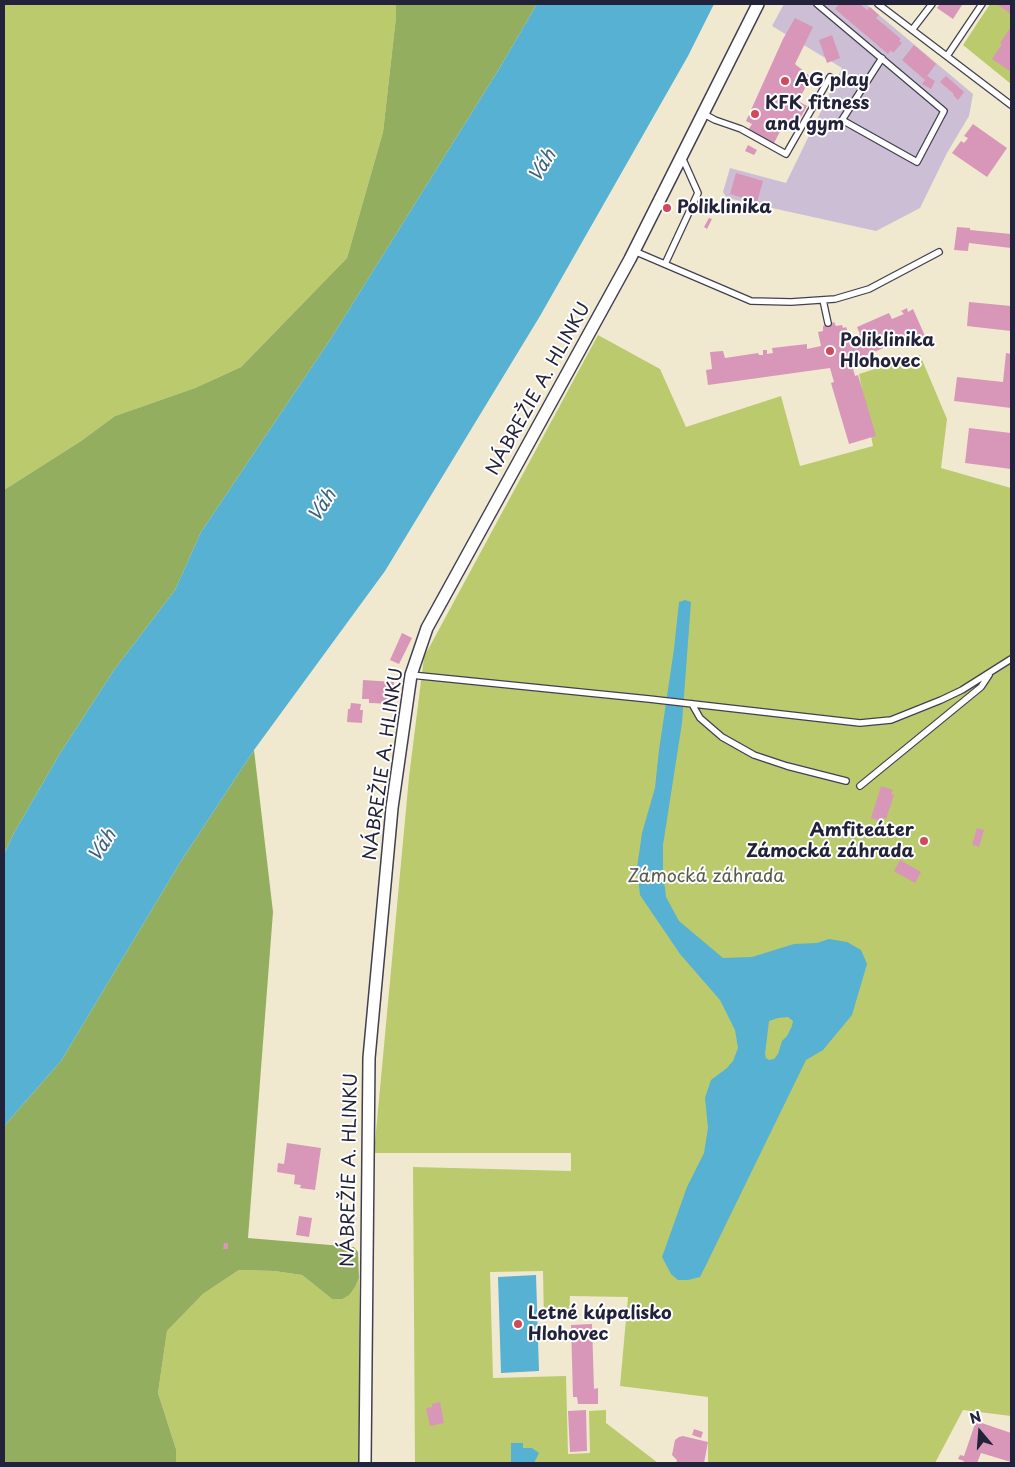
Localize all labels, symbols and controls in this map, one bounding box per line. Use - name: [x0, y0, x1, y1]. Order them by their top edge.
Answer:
- place label: AG play: [795, 70, 869, 92]
- marker: AG play: [779, 75, 791, 87]
- place label: KFK fitness and gym: [765, 93, 869, 136]
- marker: KFK fitness and gym: [749, 108, 761, 120]
- water label: Váh: [524, 146, 562, 186]
- place label: Poliklinika: [677, 197, 772, 219]
- marker: Poliklinika: [661, 202, 673, 214]
- street label: NÁBREŽIE A. HLINKU: [483, 299, 595, 479]
- place label: Poliklinika Hlohovec: [840, 330, 935, 372]
- marker: Poliklinika Hlohovec: [824, 345, 836, 357]
- water label: Váh: [304, 486, 342, 526]
- street label: NÁBREŽIE A. HLINKU: [360, 666, 408, 862]
- place label: Amfiteáter Zámocká záhrada: [746, 820, 914, 862]
- water label: Váh: [84, 826, 122, 866]
- marker: Amfiteáter Zámocká záhrada: [918, 835, 930, 847]
- park label: Zámocká záhrada: [627, 866, 785, 888]
- street label: NÁBREŽIE A. HLINKU: [338, 1073, 362, 1267]
- place label: Letné kúpalisko Hlohovec: [528, 1303, 672, 1346]
- marker: Letné kúpalisko Hlohovec: [512, 1318, 524, 1330]
- text: N: [967, 1406, 984, 1429]
- north arrow: [955, 1407, 1005, 1457]

